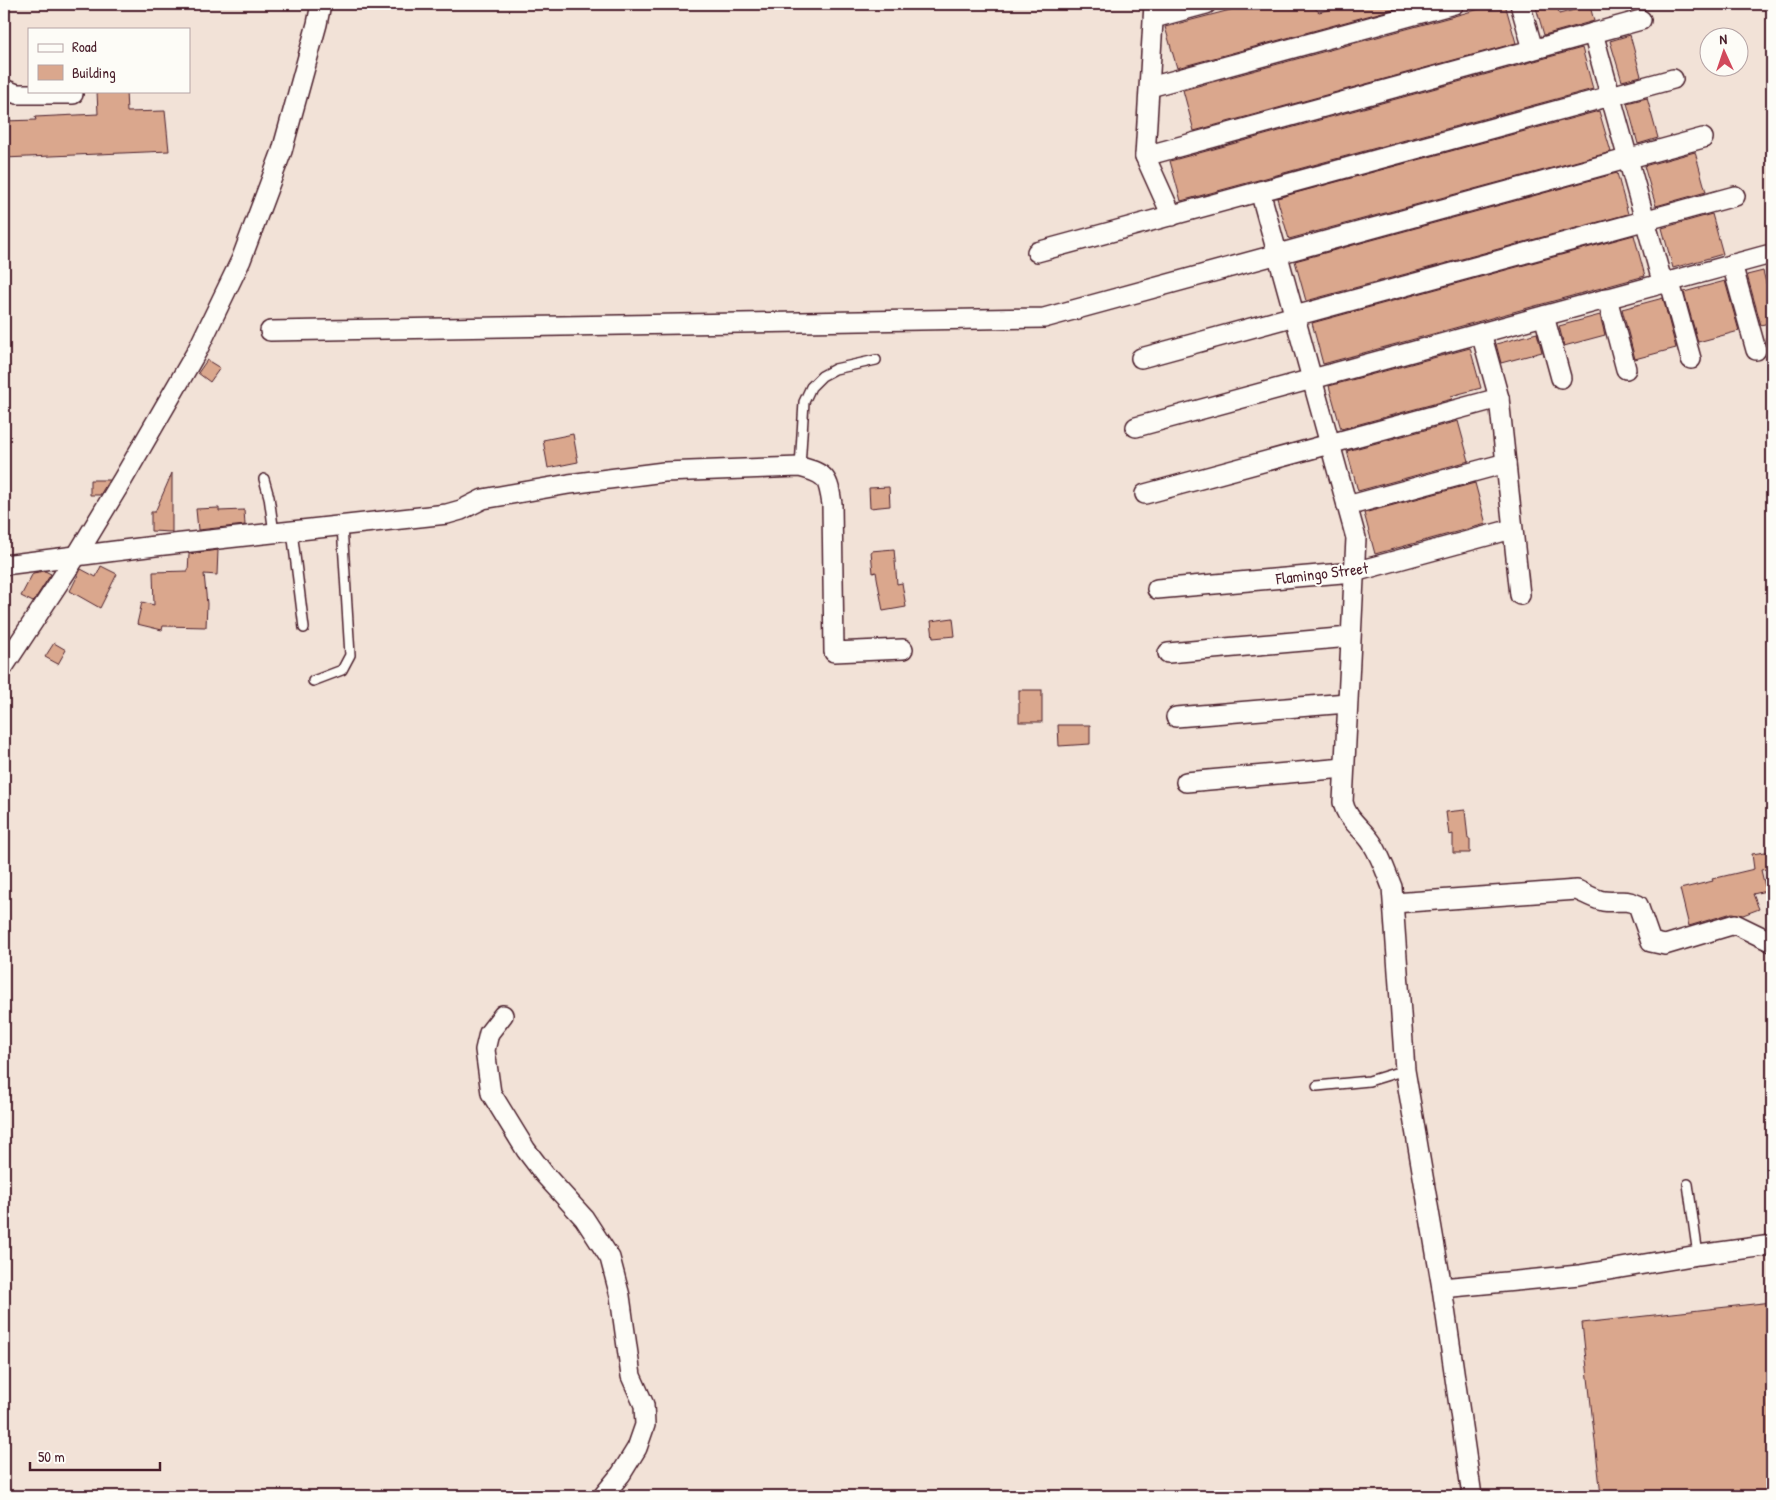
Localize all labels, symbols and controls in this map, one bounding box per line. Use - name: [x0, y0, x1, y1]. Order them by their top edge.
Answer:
- legend: [28, 28, 190, 92]
- north arrow: [1698, 28, 1748, 78]
- text: N: [1719, 29, 1728, 48]
- text: Road: [72, 36, 97, 57]
- text: Building: [72, 62, 116, 83]
- street label: Flamingo Street: [1274, 556, 1370, 590]
- scale bar: [30, 1440, 160, 1472]
- text: 50 m: [38, 1446, 65, 1467]

